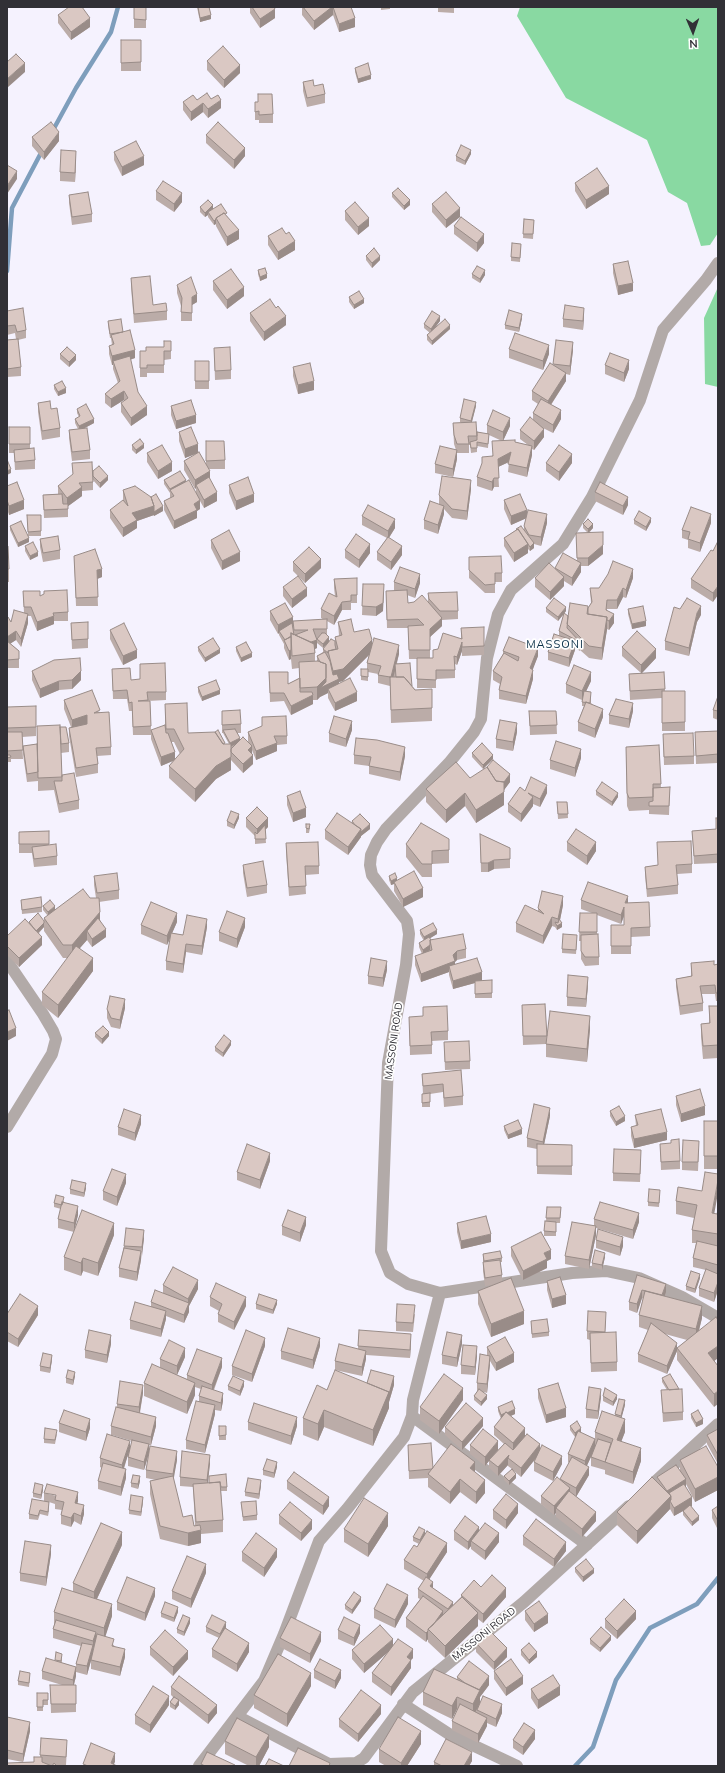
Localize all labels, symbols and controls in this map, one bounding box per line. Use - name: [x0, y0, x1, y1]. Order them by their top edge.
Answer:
- north arrow: [673, 12, 713, 52]
- text: N: [689, 37, 698, 51]
- district label: MASSONI: [526, 638, 584, 652]
- street label: MASSONI ROAD: [383, 1002, 405, 1080]
- street label: MASSONI ROAD: [450, 1605, 518, 1663]

